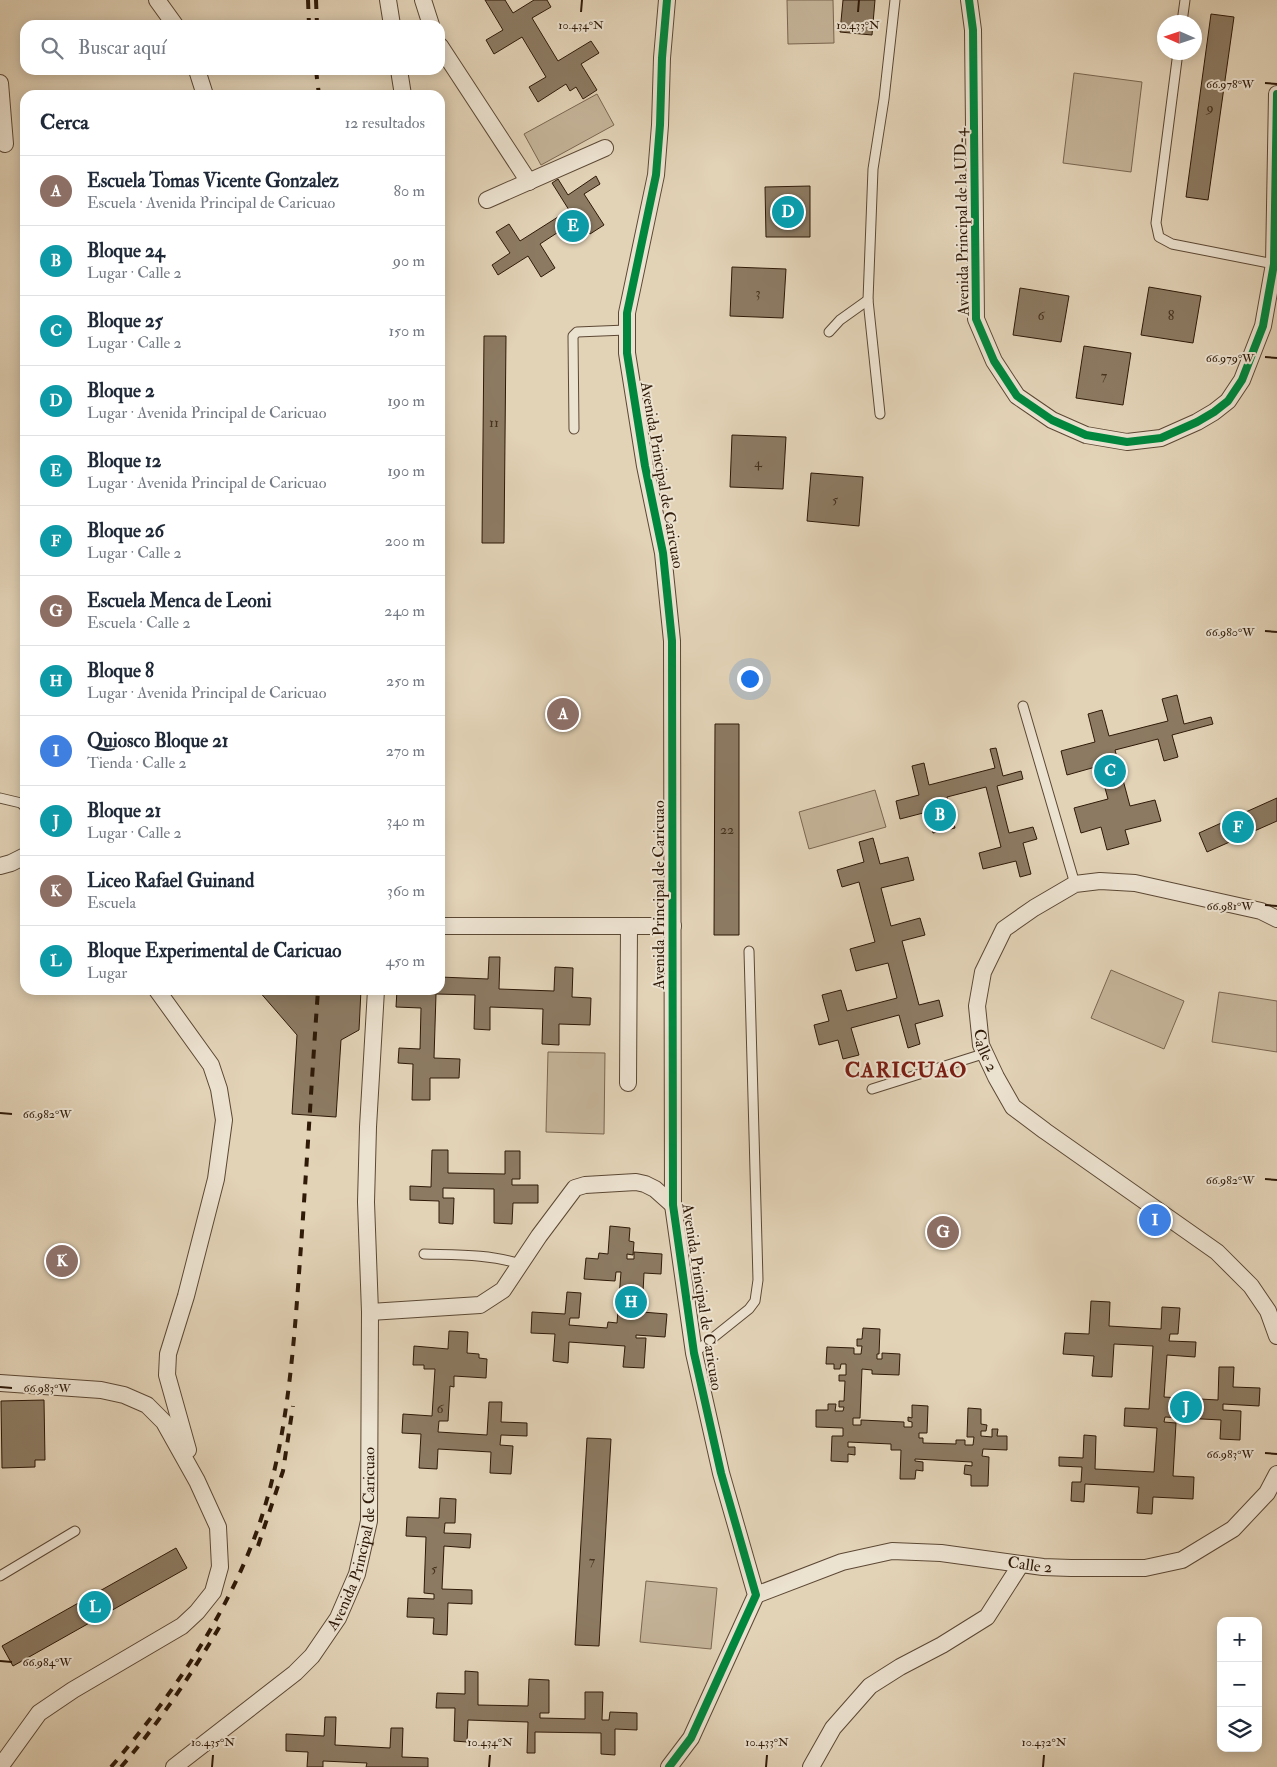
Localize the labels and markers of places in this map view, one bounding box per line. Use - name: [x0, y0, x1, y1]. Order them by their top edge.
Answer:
- pin: D: [772, 193, 804, 231]
- pin: E: [557, 207, 589, 245]
- pin: A: [547, 695, 579, 733]
- pin: C: [1094, 752, 1126, 790]
- pin: B: [924, 796, 956, 834]
- pin: F: [1222, 808, 1254, 846]
- pin: I: [1139, 1201, 1171, 1239]
- pin: G: [927, 1213, 959, 1251]
- pin: K: [46, 1242, 78, 1280]
- pin: H: [615, 1283, 647, 1321]
- pin: J: [1170, 1388, 1202, 1426]
- pin: L: [79, 1588, 111, 1626]

